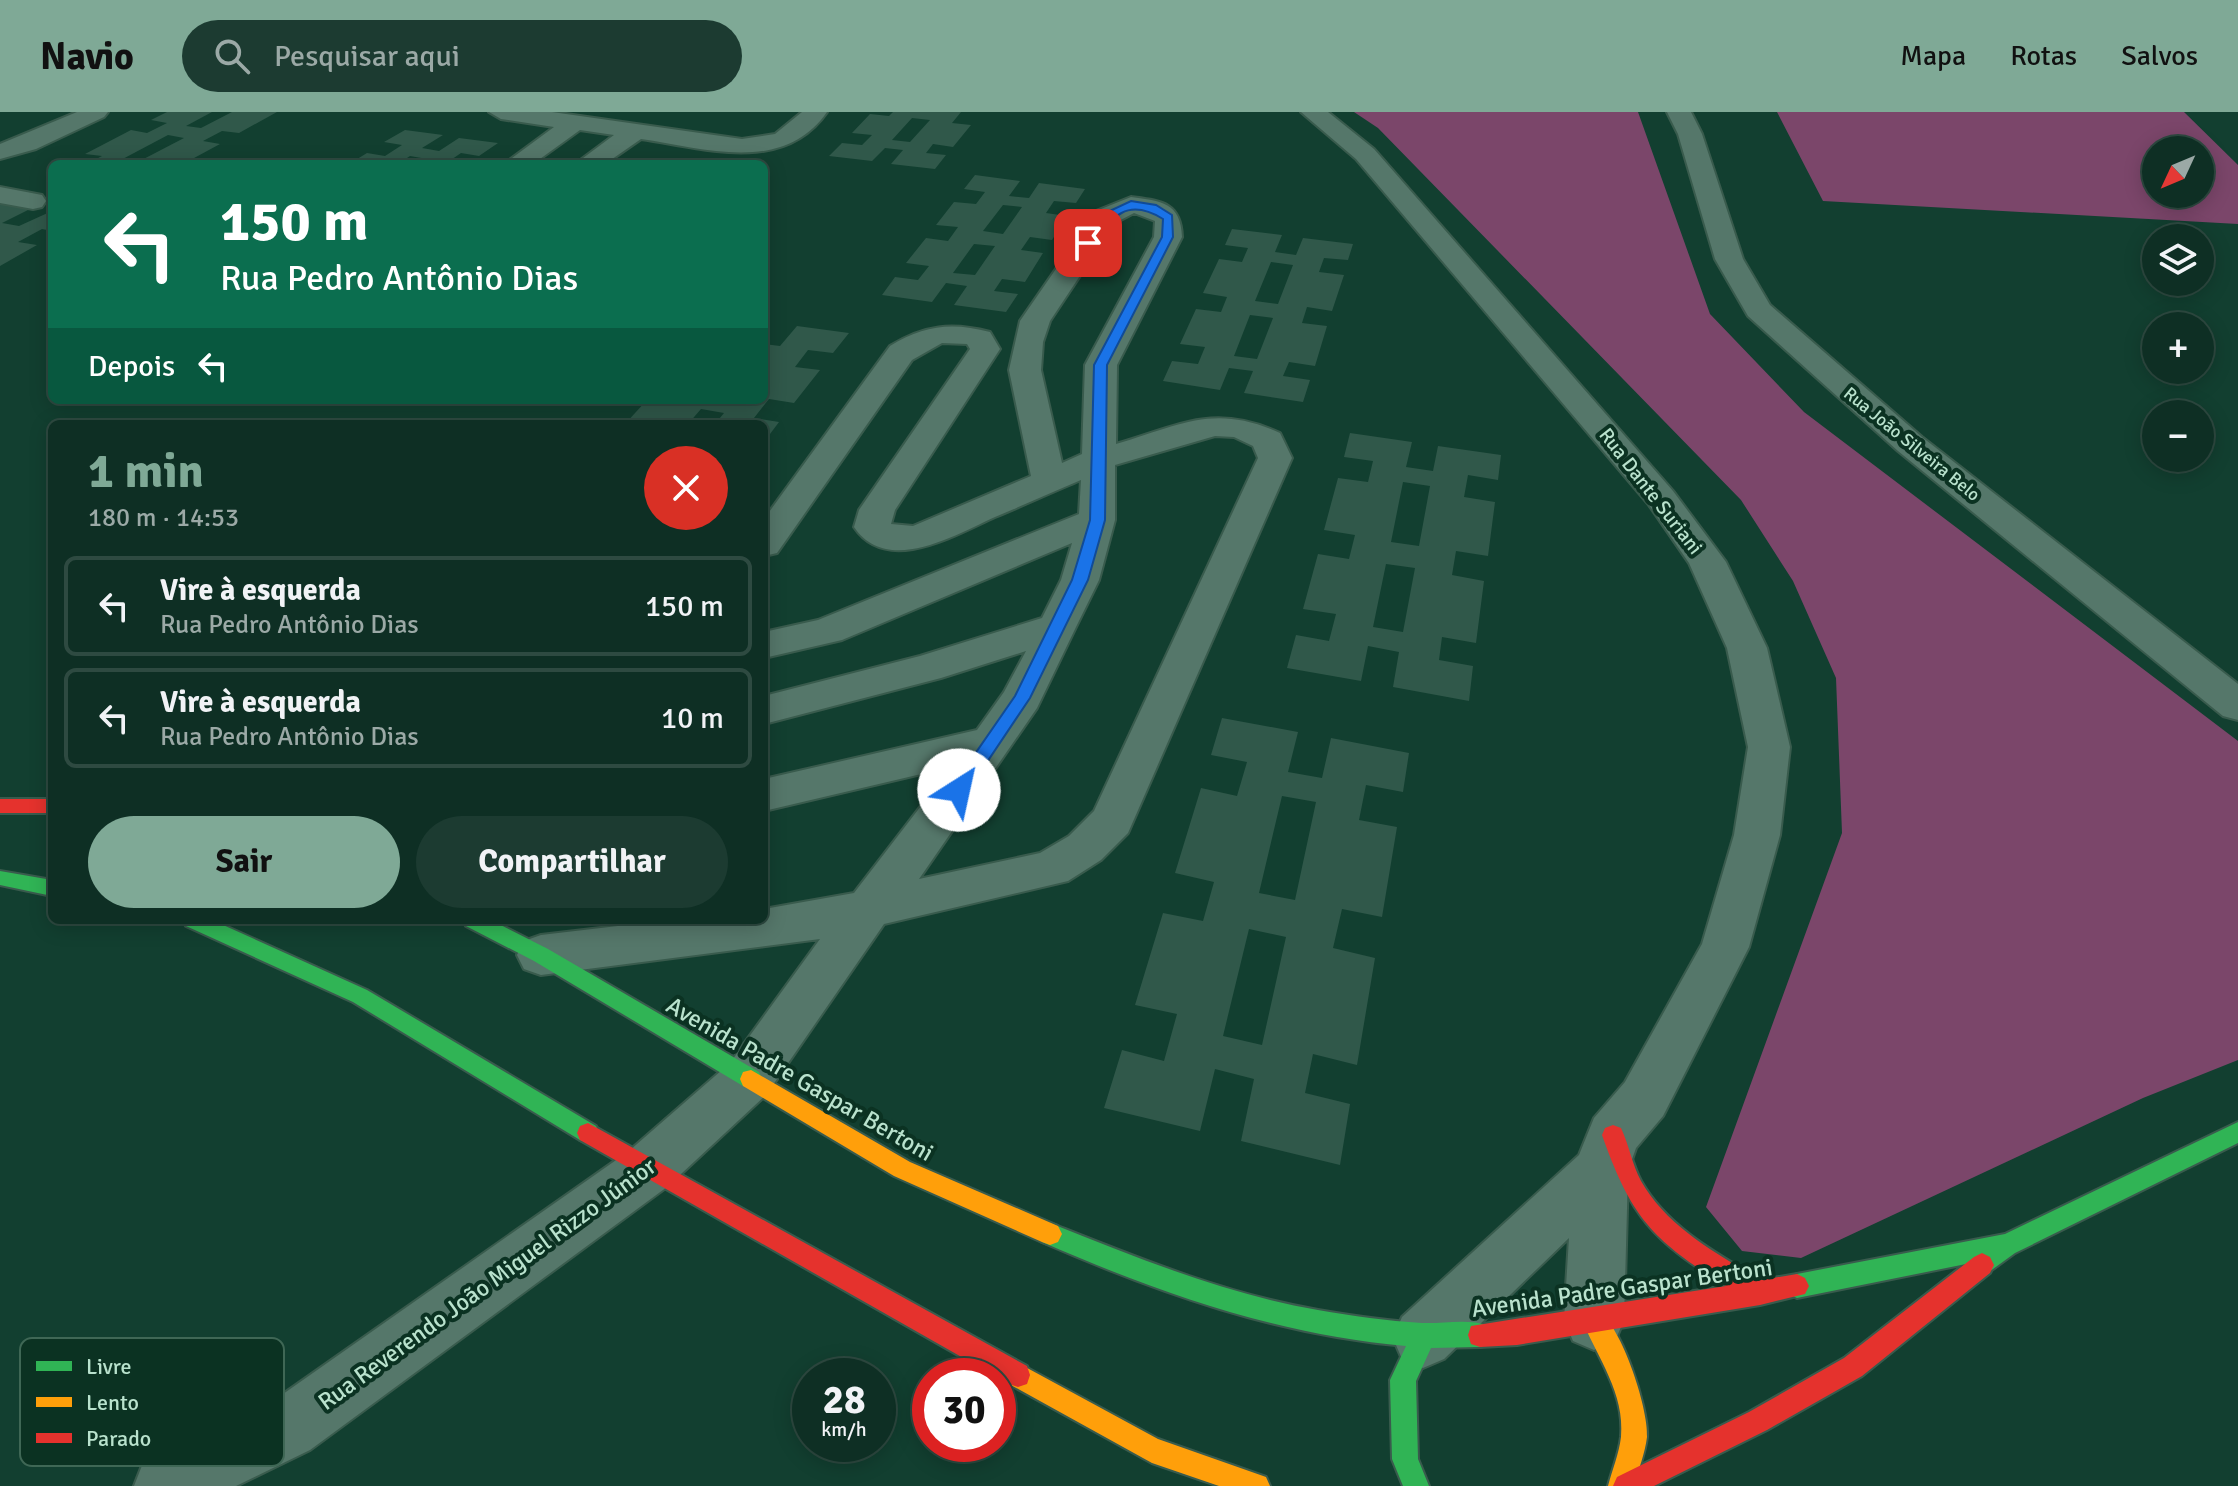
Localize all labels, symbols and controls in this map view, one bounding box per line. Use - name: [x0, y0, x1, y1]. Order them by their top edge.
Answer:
- search box: [182, 20, 742, 92]
- text: Navio: [40, 33, 134, 80]
- icon: search: [210, 34, 254, 78]
- text: Pesquisar aqui: [274, 38, 460, 75]
- text: Mapa: [1900, 39, 1966, 73]
- text: Rotas: [2010, 39, 2077, 73]
- text: Salvos: [2121, 39, 2198, 73]
- north arrow: [2142, 136, 2214, 208]
- map controls: [2142, 136, 2214, 472]
- text: 150 m: [220, 187, 368, 256]
- icon: left: [88, 192, 192, 296]
- pin: [1054, 209, 1122, 277]
- icon: arrive: [1066, 221, 1110, 265]
- button: layers: [2142, 224, 2214, 296]
- text: Rua Pedro Antônio Dias: [220, 256, 578, 301]
- button: +: [2142, 312, 2214, 384]
- icon: left: [191, 344, 235, 388]
- text: Depois: [88, 348, 175, 385]
- street label: Rua João Silveira Belo: [1839, 382, 1985, 506]
- button: −: [2142, 400, 2214, 472]
- street label: Rua Dante Suriani: [1593, 423, 1708, 560]
- text: 1 min: [88, 442, 204, 501]
- button: close: [644, 446, 728, 530]
- text: 180 m · 14:53: [88, 502, 239, 534]
- text: Vire à esquerda: [160, 572, 361, 609]
- icon: left: [92, 584, 136, 628]
- text: 150 m: [645, 588, 724, 625]
- text: Rua Pedro Antônio Dias: [160, 609, 419, 641]
- text: Vire à esquerda: [160, 684, 361, 721]
- icon: left: [92, 696, 136, 740]
- text: 10 m: [661, 700, 724, 737]
- text: Rua Pedro Antônio Dias: [160, 721, 419, 753]
- position arrow: [917, 748, 1001, 832]
- button: Sair: [88, 816, 400, 908]
- button: Compartilhar: [416, 816, 728, 908]
- street label: Avenida Padre Gaspar Bertoni: [661, 990, 939, 1168]
- street label: Rua Reverendo João Miguel Rizzo Júnior: [312, 1151, 662, 1417]
- street label: Avenida Padre Gaspar Bertoni: [1470, 1252, 1774, 1324]
- legend: [20, 1338, 284, 1466]
- text: Livre: [86, 1353, 132, 1380]
- speed limit sign: 30: [912, 1358, 1016, 1462]
- text: 28: [822, 1375, 866, 1425]
- text: Lento: [86, 1389, 139, 1416]
- text: km/h: [821, 1417, 867, 1442]
- text: Parado: [86, 1425, 151, 1452]

